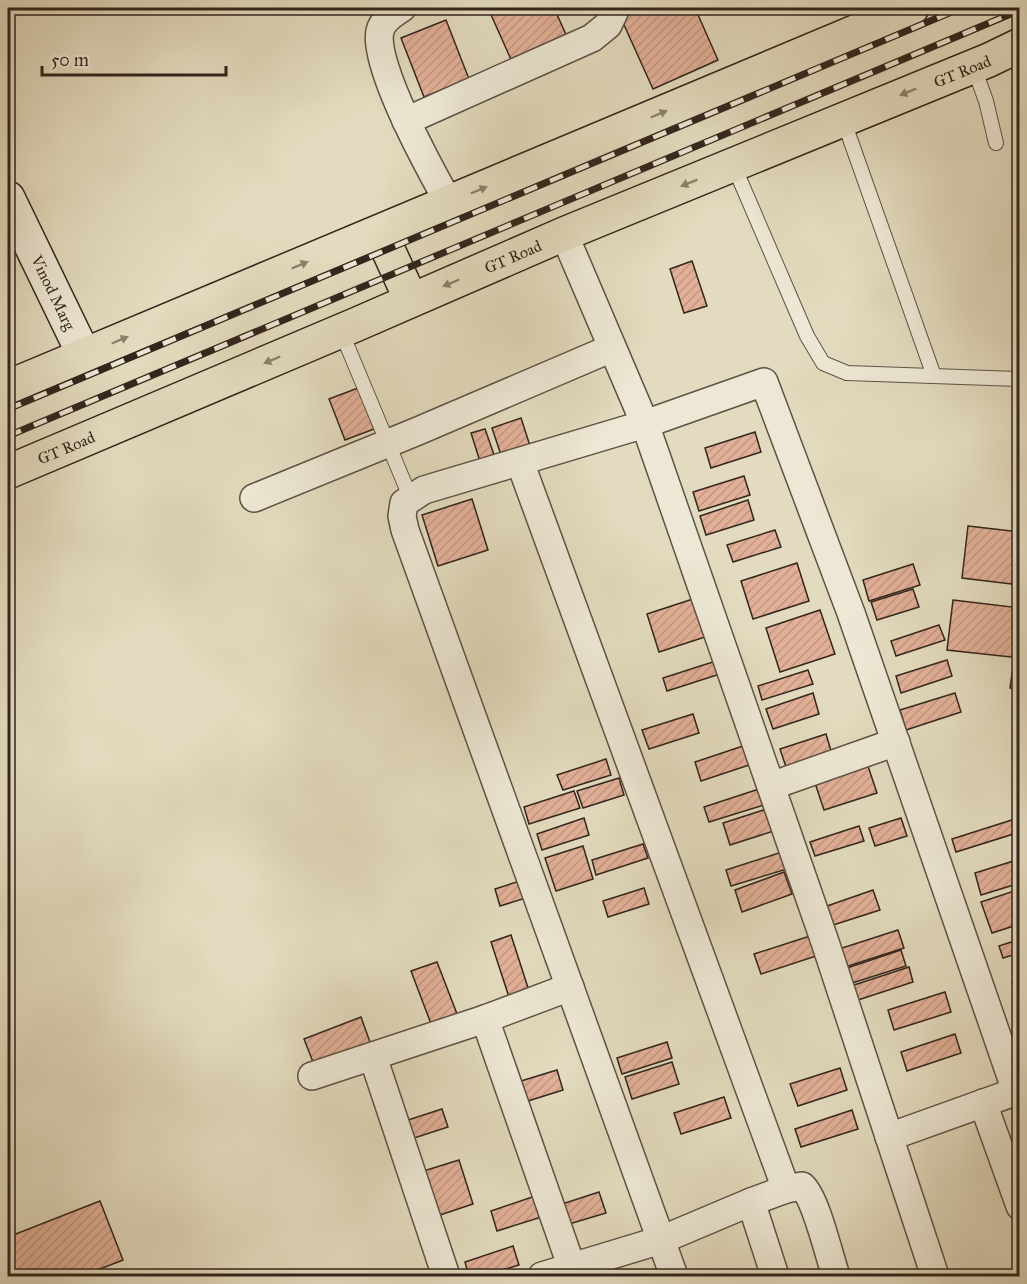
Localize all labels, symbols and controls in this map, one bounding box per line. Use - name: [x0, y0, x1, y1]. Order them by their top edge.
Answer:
- scale bar: [42, 39, 226, 77]
- text: 50 m: [51, 49, 89, 71]
- street label: GT Road: [931, 51, 994, 92]
- one-way arrow: [899, 88, 916, 97]
- one-way arrow: [650, 109, 668, 118]
- one-way arrow: [679, 178, 697, 188]
- one-way arrow: [471, 185, 488, 194]
- street label: GT Road: [482, 236, 544, 277]
- street label: Vinod Marg: [27, 251, 80, 334]
- one-way arrow: [291, 260, 309, 270]
- one-way arrow: [442, 278, 459, 287]
- one-way arrow: [111, 335, 129, 345]
- one-way arrow: [263, 356, 281, 365]
- street label: GT Road: [35, 427, 98, 468]

